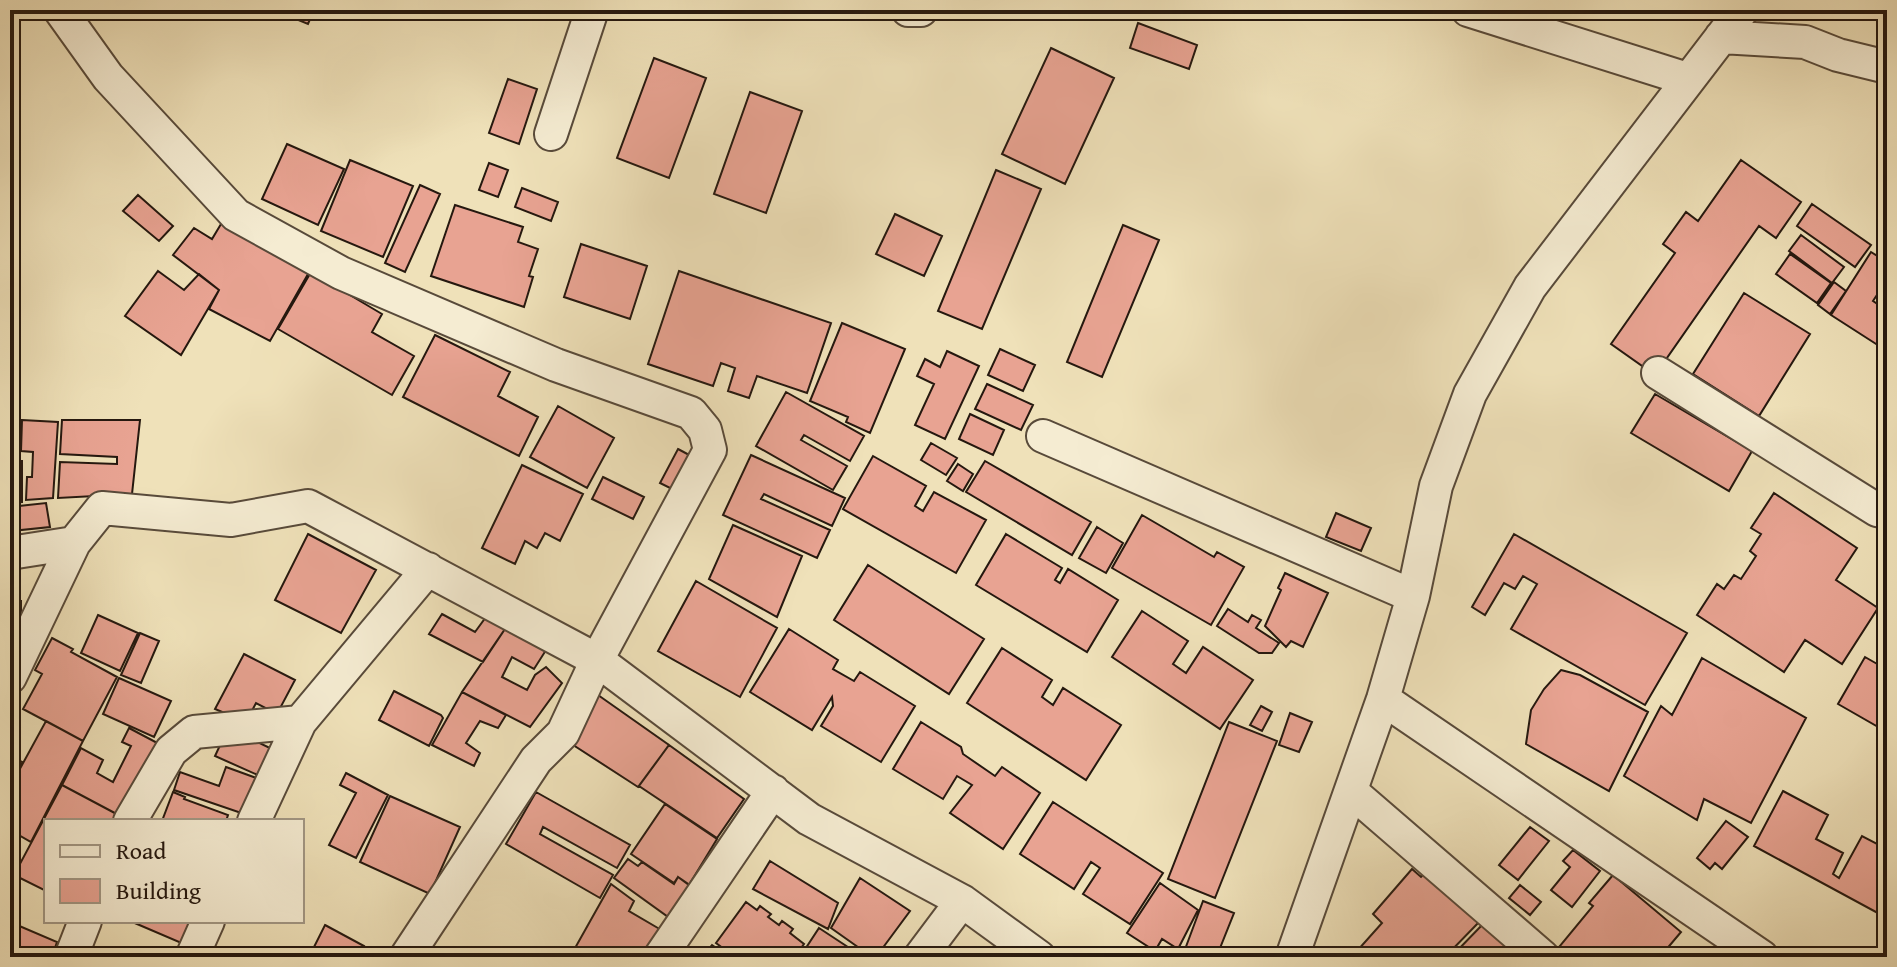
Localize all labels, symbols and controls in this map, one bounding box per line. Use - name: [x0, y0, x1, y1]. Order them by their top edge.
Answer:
- legend: [44, 819, 304, 923]
- text: Road: [116, 833, 166, 868]
- text: Building: [116, 873, 201, 908]

